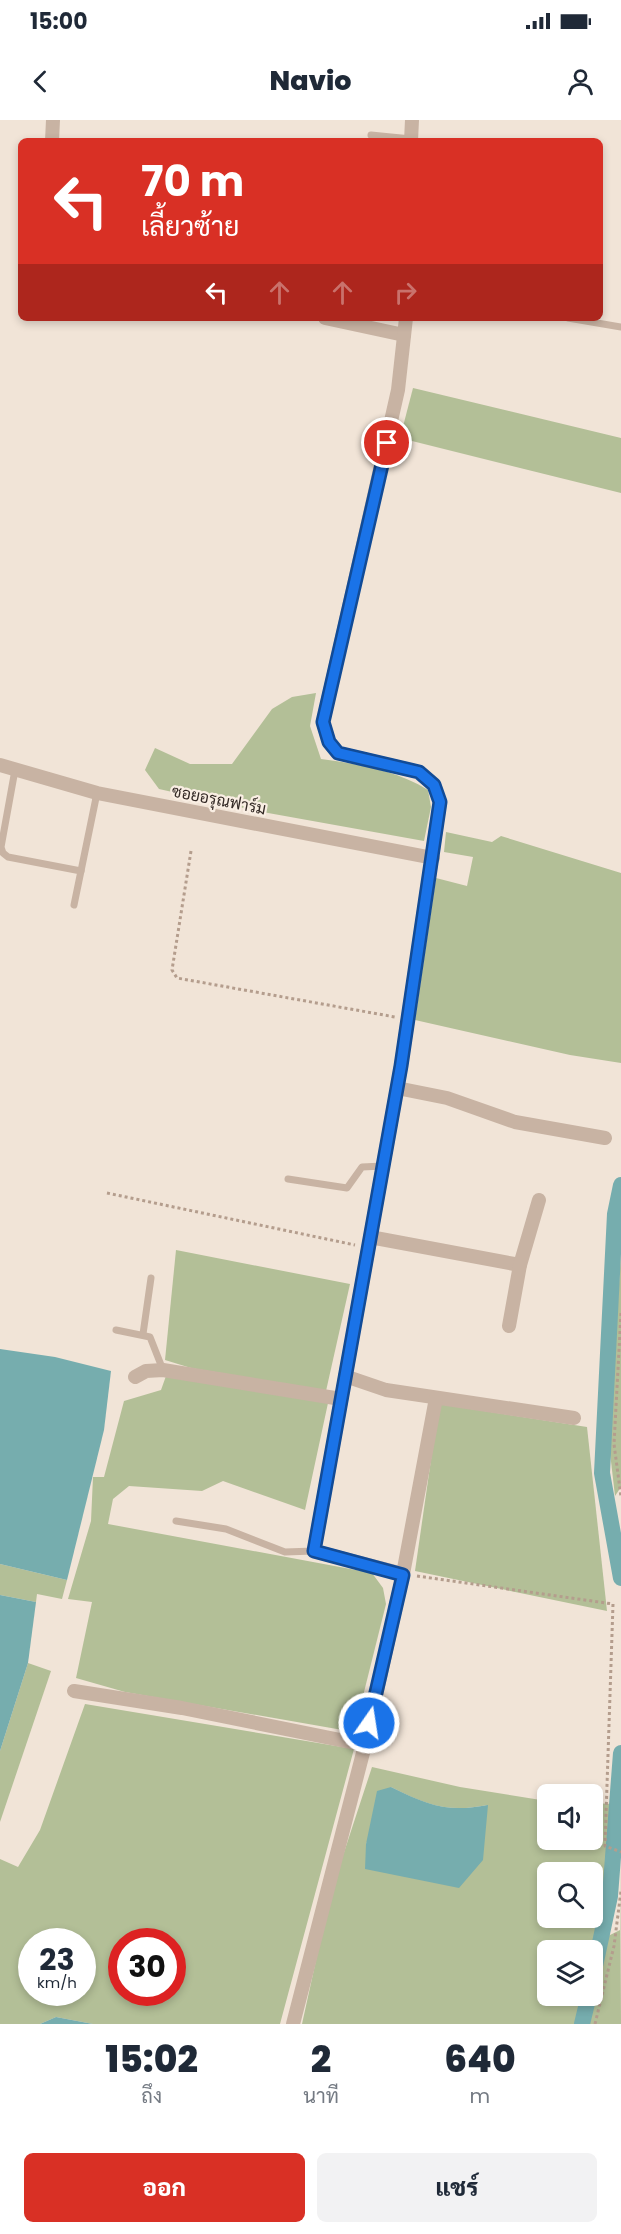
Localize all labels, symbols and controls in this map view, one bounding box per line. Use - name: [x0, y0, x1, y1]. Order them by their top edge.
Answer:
- text: 15:00: [30, 6, 88, 37]
- text: Navio: [269, 62, 352, 99]
- icon: back: [24, 65, 57, 98]
- icon: person: [564, 65, 597, 98]
- text: 70 m: [141, 152, 244, 211]
- icon: left: [42, 162, 120, 240]
- text: เลี้ยวซ้าย: [141, 208, 239, 245]
- icon: left: [200, 276, 233, 309]
- icon: ahead: [263, 276, 296, 309]
- icon: ahead: [326, 276, 359, 309]
- icon: right: [389, 276, 422, 309]
- pin: [361, 417, 412, 468]
- icon: arrive: [370, 426, 403, 459]
- street label: ซอยอรุณฟาร์ม: [170, 779, 268, 820]
- position arrow: [337, 1691, 401, 1755]
- map controls: [537, 1784, 603, 2006]
- button: sound: [537, 1784, 603, 1850]
- button: search: [537, 1862, 603, 1928]
- speed limit sign: 30: [108, 1928, 186, 2006]
- text: 23: [39, 1938, 75, 1981]
- button: layers: [537, 1940, 603, 2006]
- text: km/h: [37, 1972, 77, 1993]
- text: 15:02: [105, 2034, 198, 2085]
- text: 2: [311, 2034, 331, 2085]
- text: 640: [444, 2034, 516, 2085]
- text: ถึง: [141, 2082, 162, 2110]
- text: นาที: [303, 2082, 339, 2110]
- text: m: [470, 2082, 490, 2110]
- button: ออก: [24, 2153, 305, 2222]
- button: แชร์: [317, 2153, 597, 2222]

